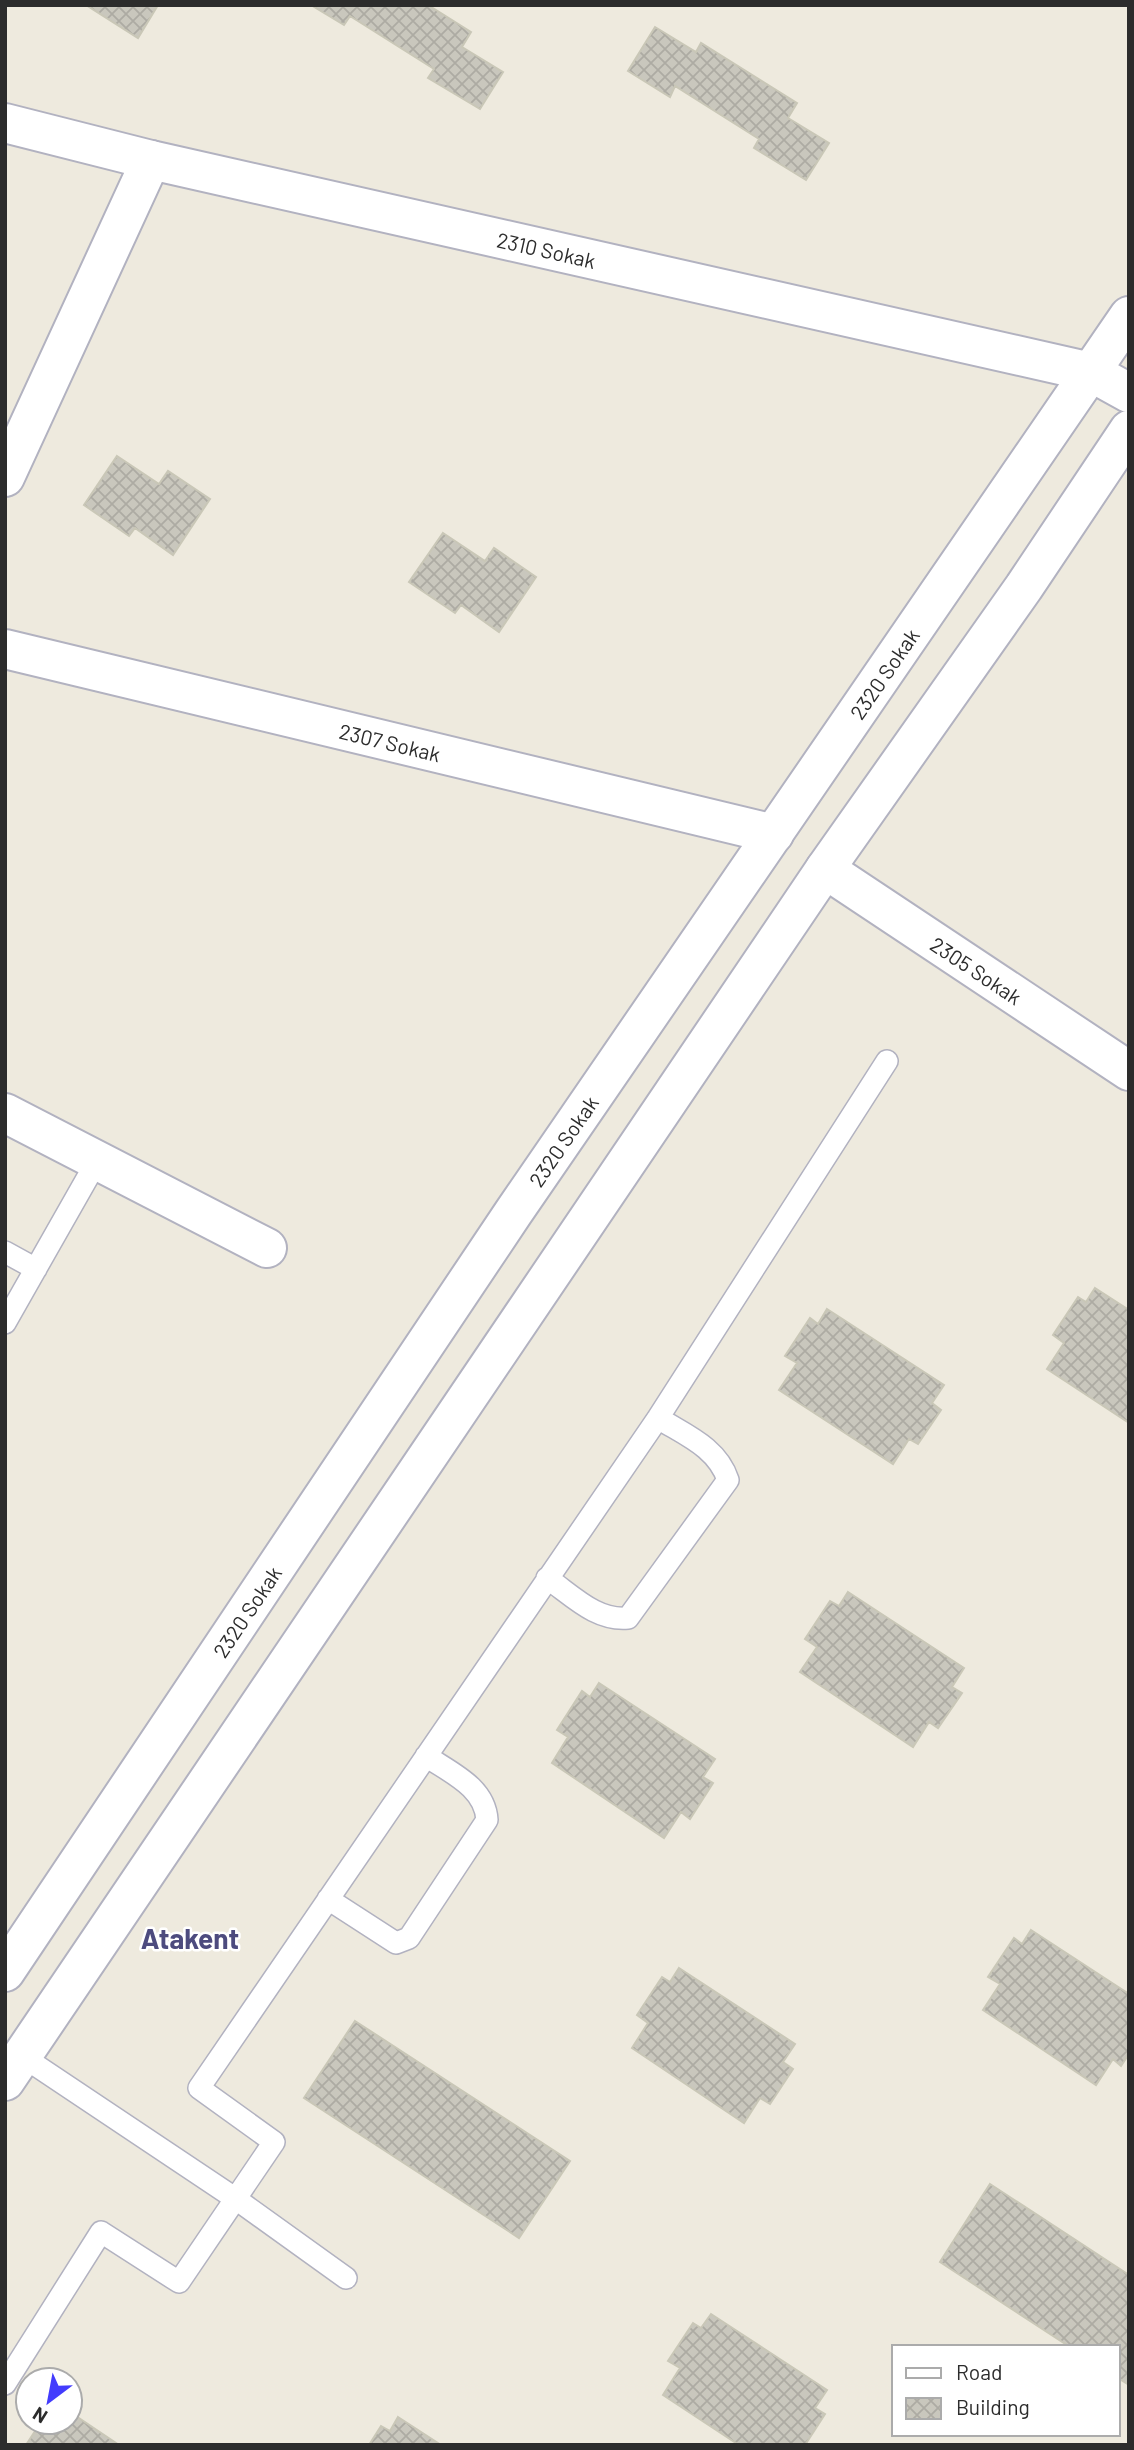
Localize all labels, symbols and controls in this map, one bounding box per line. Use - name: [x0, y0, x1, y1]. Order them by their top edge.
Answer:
- street label: 2310 Sokak: [495, 226, 598, 272]
- street label: 2320 Sokak: [844, 623, 924, 724]
- street label: 2307 Sokak: [337, 717, 443, 766]
- street label: 2305 Sokak: [926, 930, 1027, 1009]
- street label: 2320 Sokak: [523, 1091, 603, 1191]
- street label: 2320 Sokak: [207, 1561, 286, 1662]
- district label: Atakent: [141, 1921, 239, 1955]
- legend: [892, 2345, 1120, 2436]
- text: Road: [956, 2359, 1002, 2384]
- north arrow: [14, 2366, 84, 2436]
- text: Building: [956, 2394, 1030, 2419]
- text: N: [28, 2403, 51, 2429]

